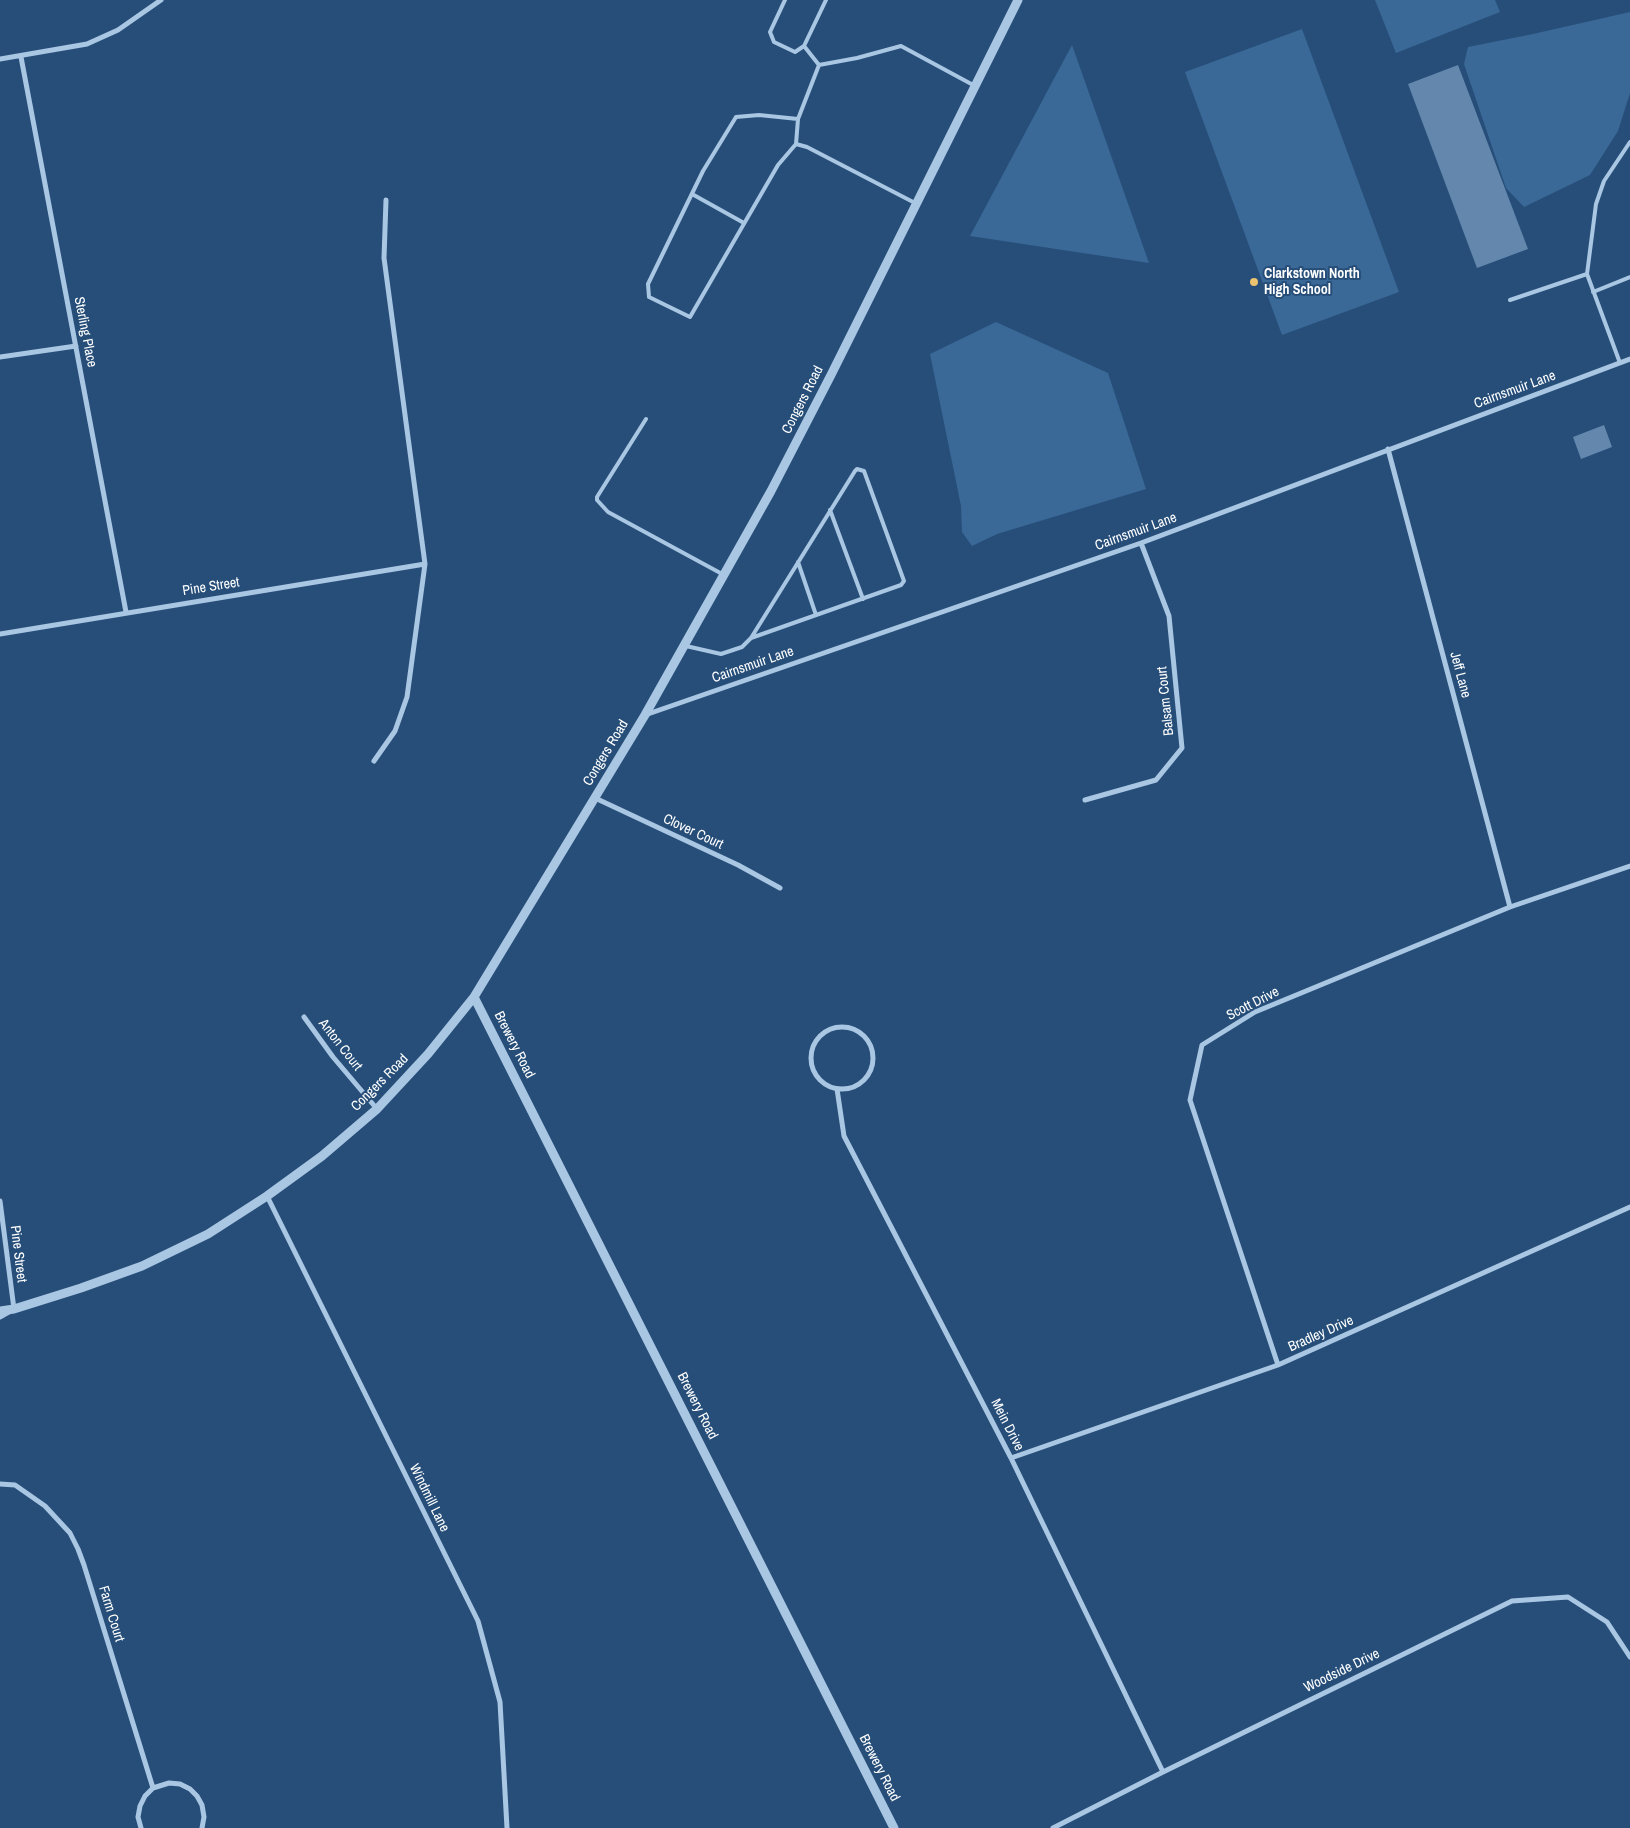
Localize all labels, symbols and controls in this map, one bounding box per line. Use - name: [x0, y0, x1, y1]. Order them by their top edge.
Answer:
- place label: Clarkstown North High School: [1264, 266, 1360, 298]
- marker: Clarkstown North High School: [1248, 276, 1260, 288]
- street label: Sterling Place: [70, 295, 100, 369]
- street label: Congers Road: [779, 363, 827, 437]
- street label: Cairnsmuir Lane: [1472, 367, 1558, 413]
- street label: Cairnsmuir Lane: [1093, 509, 1179, 555]
- street label: Pine Street: [181, 574, 241, 600]
- street label: Cairnsmuir Lane: [710, 643, 796, 687]
- street label: Jeff Lane: [1446, 650, 1474, 700]
- street label: Balsam Court: [1154, 666, 1178, 736]
- street label: Congers Road: [580, 717, 632, 789]
- street label: Clover Court: [660, 811, 726, 853]
- street label: Scott Drive: [1224, 984, 1282, 1024]
- street label: Brewery Road: [490, 1009, 538, 1081]
- street label: Anton Court: [315, 1016, 365, 1074]
- street label: Congers Road: [348, 1051, 412, 1115]
- street label: Pine Street: [6, 1224, 30, 1284]
- street label: Bradley Drive: [1286, 1312, 1356, 1356]
- street label: Brewery Road: [673, 1370, 721, 1442]
- street label: Mein Drive: [987, 1396, 1027, 1454]
- street label: Windmill Lane: [405, 1461, 453, 1535]
- street label: Farm Court: [95, 1584, 127, 1644]
- street label: Woodside Drive: [1301, 1645, 1383, 1697]
- street label: Brewery Road: [855, 1732, 903, 1804]

